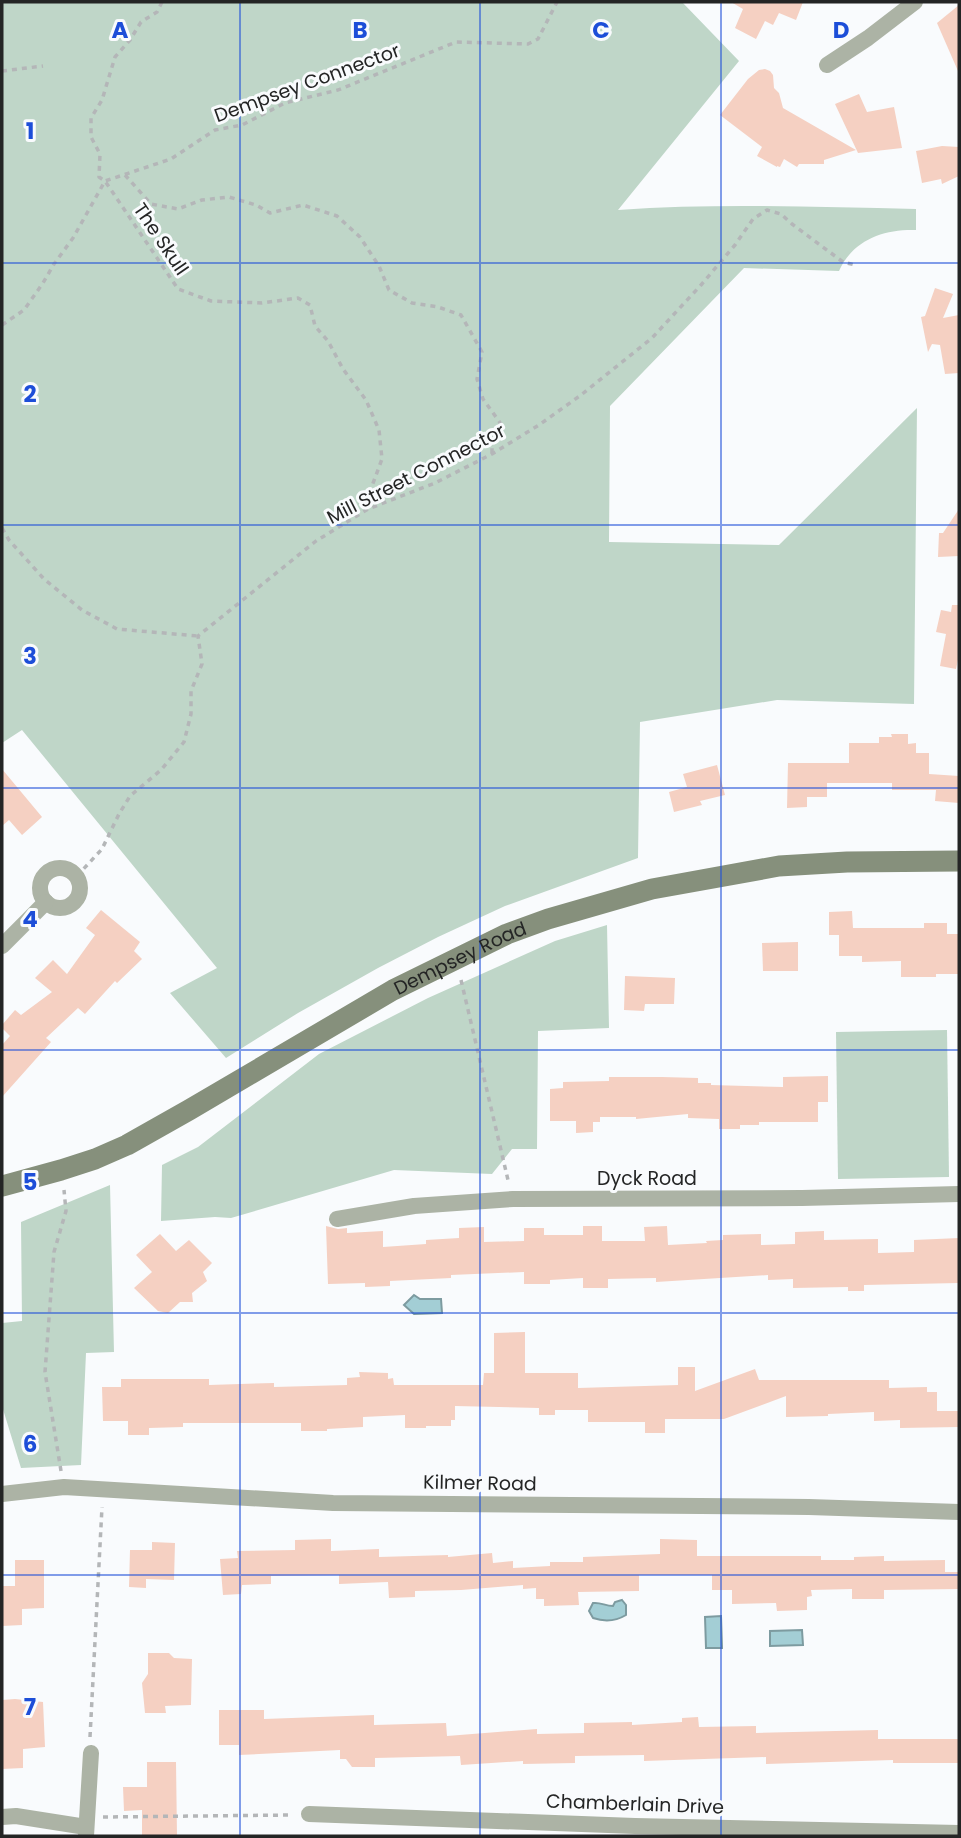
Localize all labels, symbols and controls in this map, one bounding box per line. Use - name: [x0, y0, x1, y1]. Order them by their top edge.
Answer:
- text: A: [112, 14, 129, 46]
- text: B: [352, 14, 368, 46]
- text: C: [592, 14, 610, 46]
- text: D: [833, 14, 849, 46]
- street label: Dempsey Connector: [210, 37, 404, 129]
- text: 1: [26, 115, 34, 147]
- street label: The Skull: [127, 198, 195, 280]
- text: 2: [23, 378, 37, 410]
- street label: Mill Street Connector: [322, 417, 510, 531]
- text: 3: [23, 640, 37, 672]
- text: 4: [22, 903, 38, 935]
- street label: Dempsey Road: [389, 915, 530, 1001]
- street label: Dyck Road: [597, 1165, 697, 1192]
- text: 5: [23, 1166, 37, 1198]
- text: 6: [23, 1428, 37, 1460]
- street label: Kilmer Road: [423, 1469, 537, 1497]
- text: 7: [24, 1691, 36, 1723]
- street label: Chamberlain Drive: [546, 1787, 724, 1821]

